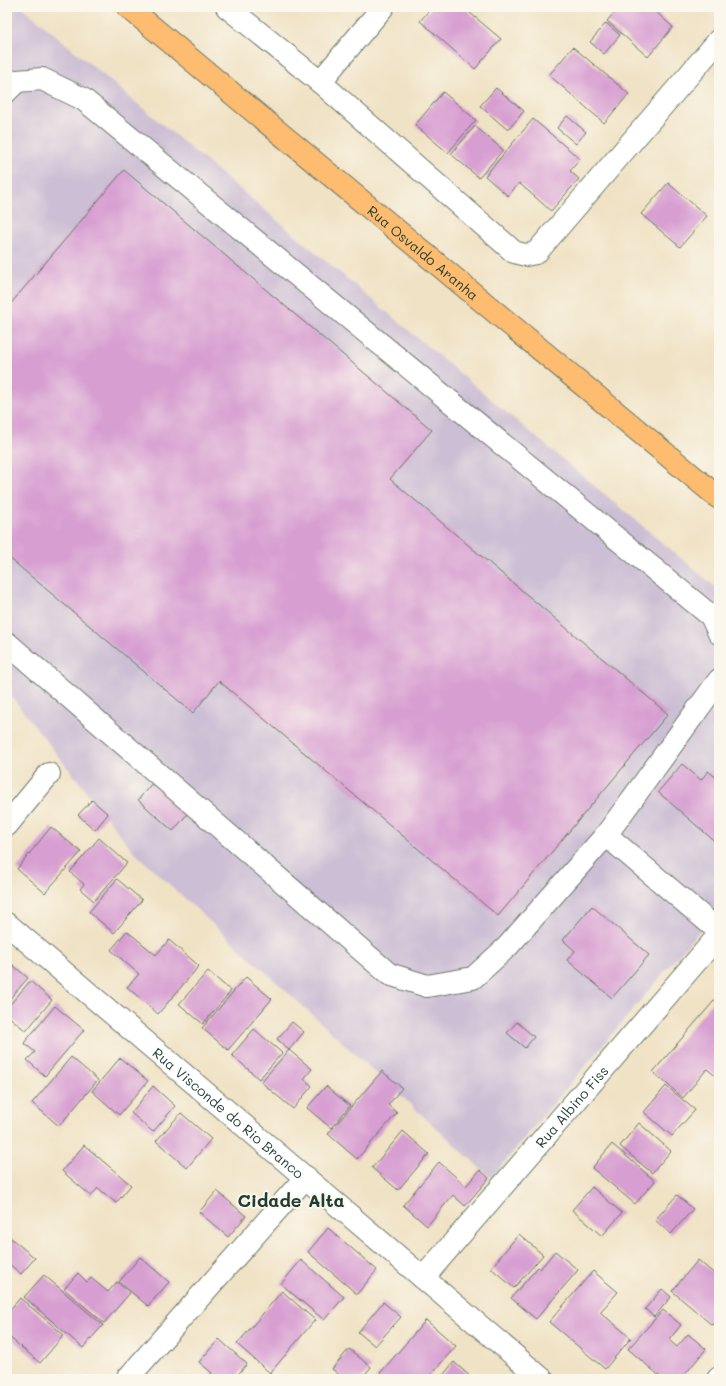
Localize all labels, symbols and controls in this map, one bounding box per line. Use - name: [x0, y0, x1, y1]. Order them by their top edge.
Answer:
- street label: Rua Osvaldo Aranha: [364, 201, 483, 304]
- street label: Rua Visconde do Rio Branco: [149, 1043, 308, 1182]
- street label: Rua Albino Fiss: [531, 1061, 612, 1151]
- district label: Cidade Alta: [238, 1188, 344, 1212]

